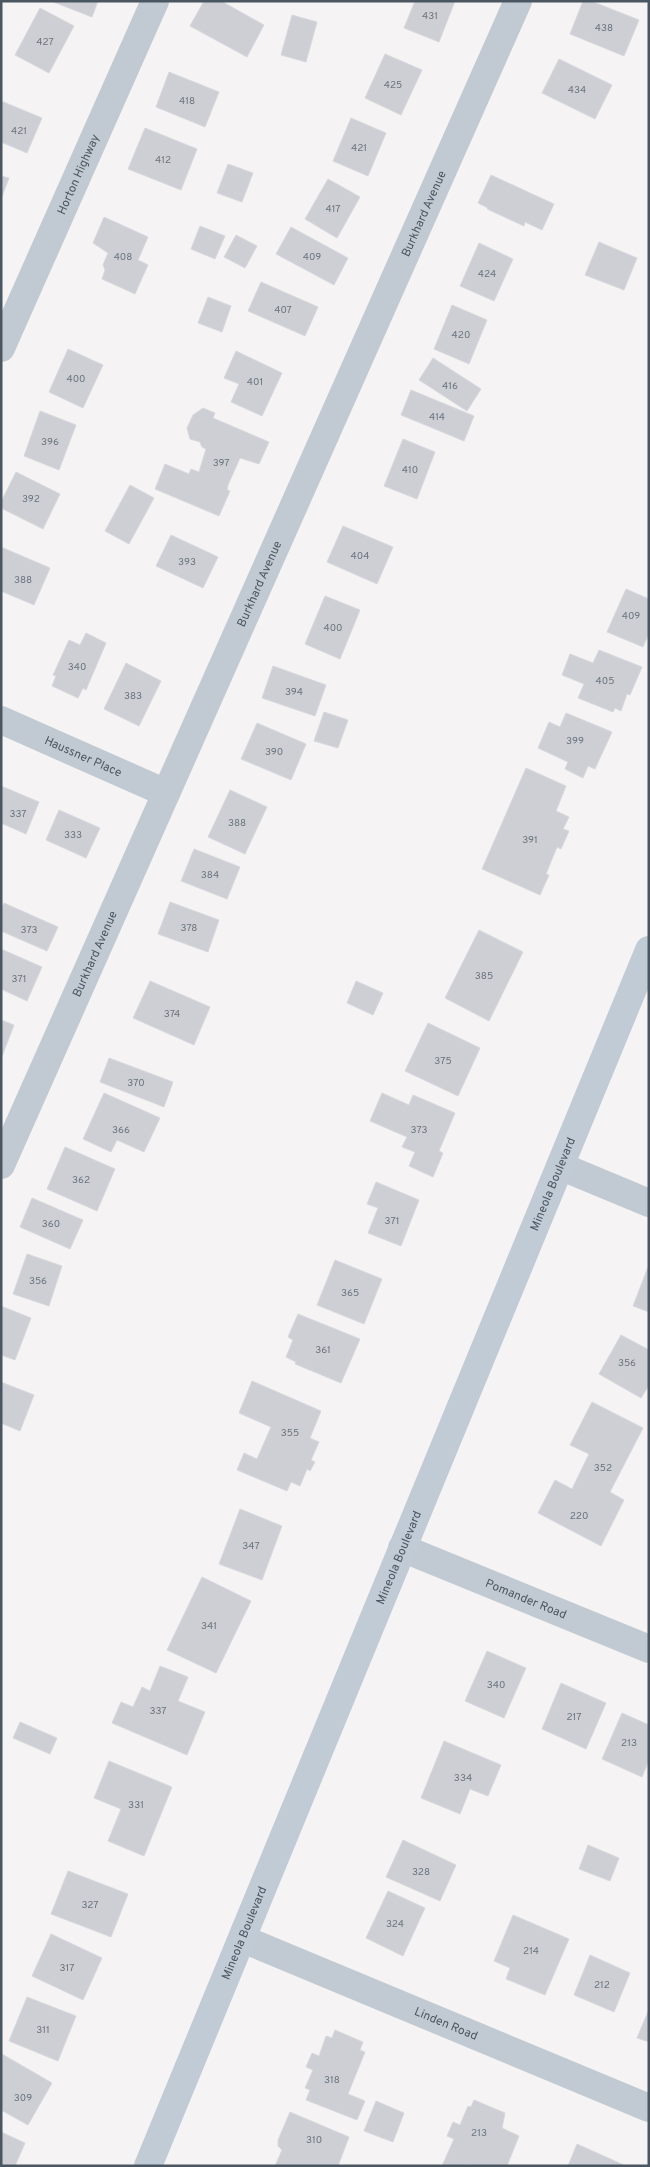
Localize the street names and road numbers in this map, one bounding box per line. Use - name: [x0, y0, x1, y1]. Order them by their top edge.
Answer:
- street label: Horton Highway: [54, 132, 104, 218]
- street label: Burkhard Avenue: [398, 168, 451, 260]
- street label: Burkhard Avenue: [234, 539, 286, 630]
- street label: Haussner Place: [42, 733, 124, 781]
- street label: Burkhard Avenue: [70, 909, 122, 1000]
- street label: Mineola Boulevard: [527, 1135, 580, 1234]
- street label: Mineola Boulevard: [373, 1509, 426, 1607]
- street label: Pomander Road: [483, 1576, 569, 1623]
- street label: Mineola Boulevard: [219, 1884, 271, 1983]
- street label: Linden Road: [412, 2004, 480, 2045]

